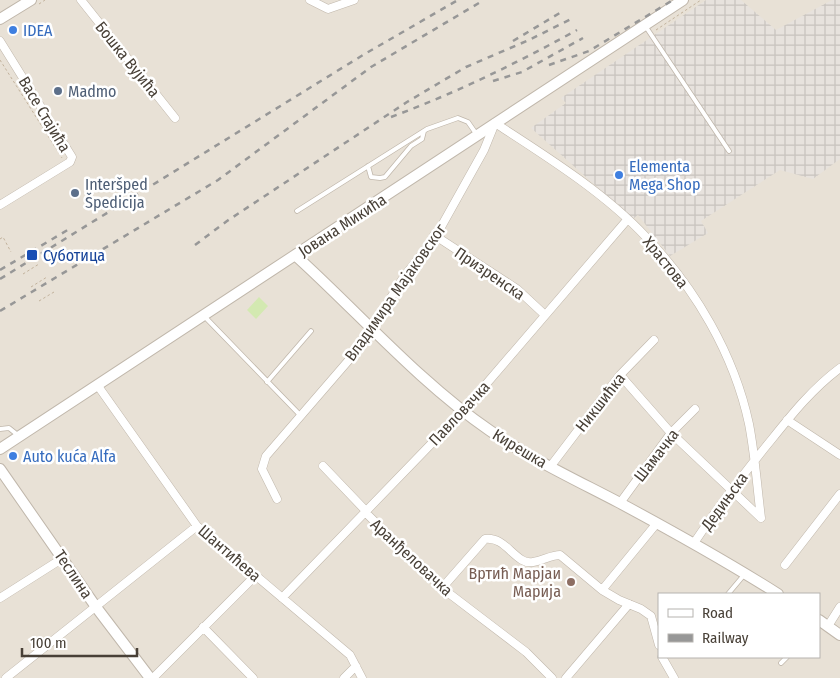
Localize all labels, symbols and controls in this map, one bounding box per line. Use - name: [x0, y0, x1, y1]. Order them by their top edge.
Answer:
- street label: Бошка Вујића: [91, 18, 164, 101]
- place label: IDEA: [23, 21, 53, 40]
- marker: IDEA: [7, 24, 19, 36]
- street label: Васе Стајића: [15, 73, 75, 156]
- place label: Madmo: [68, 82, 117, 101]
- marker: Madmo: [52, 85, 64, 97]
- place label: Elementa Mega Shop: [629, 157, 700, 194]
- marker: Elementa Mega Shop: [613, 169, 625, 181]
- place label: Interšped Špedicija: [85, 175, 148, 212]
- marker: Interšped Špedicija: [69, 187, 81, 199]
- street label: Јована Микића: [295, 190, 390, 261]
- street label: Владимира Мајаковског: [341, 219, 450, 365]
- street label: Храстова: [639, 233, 692, 292]
- street label: Призренска: [451, 243, 529, 304]
- place label: Суботица: [43, 246, 105, 265]
- marker: Суботица: [25, 248, 39, 262]
- street label: Никшићка: [572, 369, 629, 436]
- street label: Павловачка: [425, 377, 494, 449]
- street label: Кирешка: [489, 425, 551, 472]
- street label: Шамачка: [630, 425, 683, 485]
- place label: Auto kuća Alfa: [23, 447, 116, 466]
- marker: Auto kuća Alfa: [7, 450, 19, 462]
- street label: Дедињска: [696, 469, 752, 535]
- street label: Аранђеловачка: [367, 515, 457, 600]
- street label: Шантићева: [194, 521, 265, 586]
- street label: Теслина: [50, 546, 97, 602]
- place label: Вртић Марјаи Марија: [469, 564, 561, 601]
- marker: Вртић Марјаи Марија: [565, 576, 577, 588]
- legend: [658, 593, 820, 658]
- text: Road: [702, 604, 733, 622]
- scale bar: [22, 626, 138, 658]
- text: Railway: [702, 629, 749, 647]
- text: 100 m: [30, 634, 67, 652]

